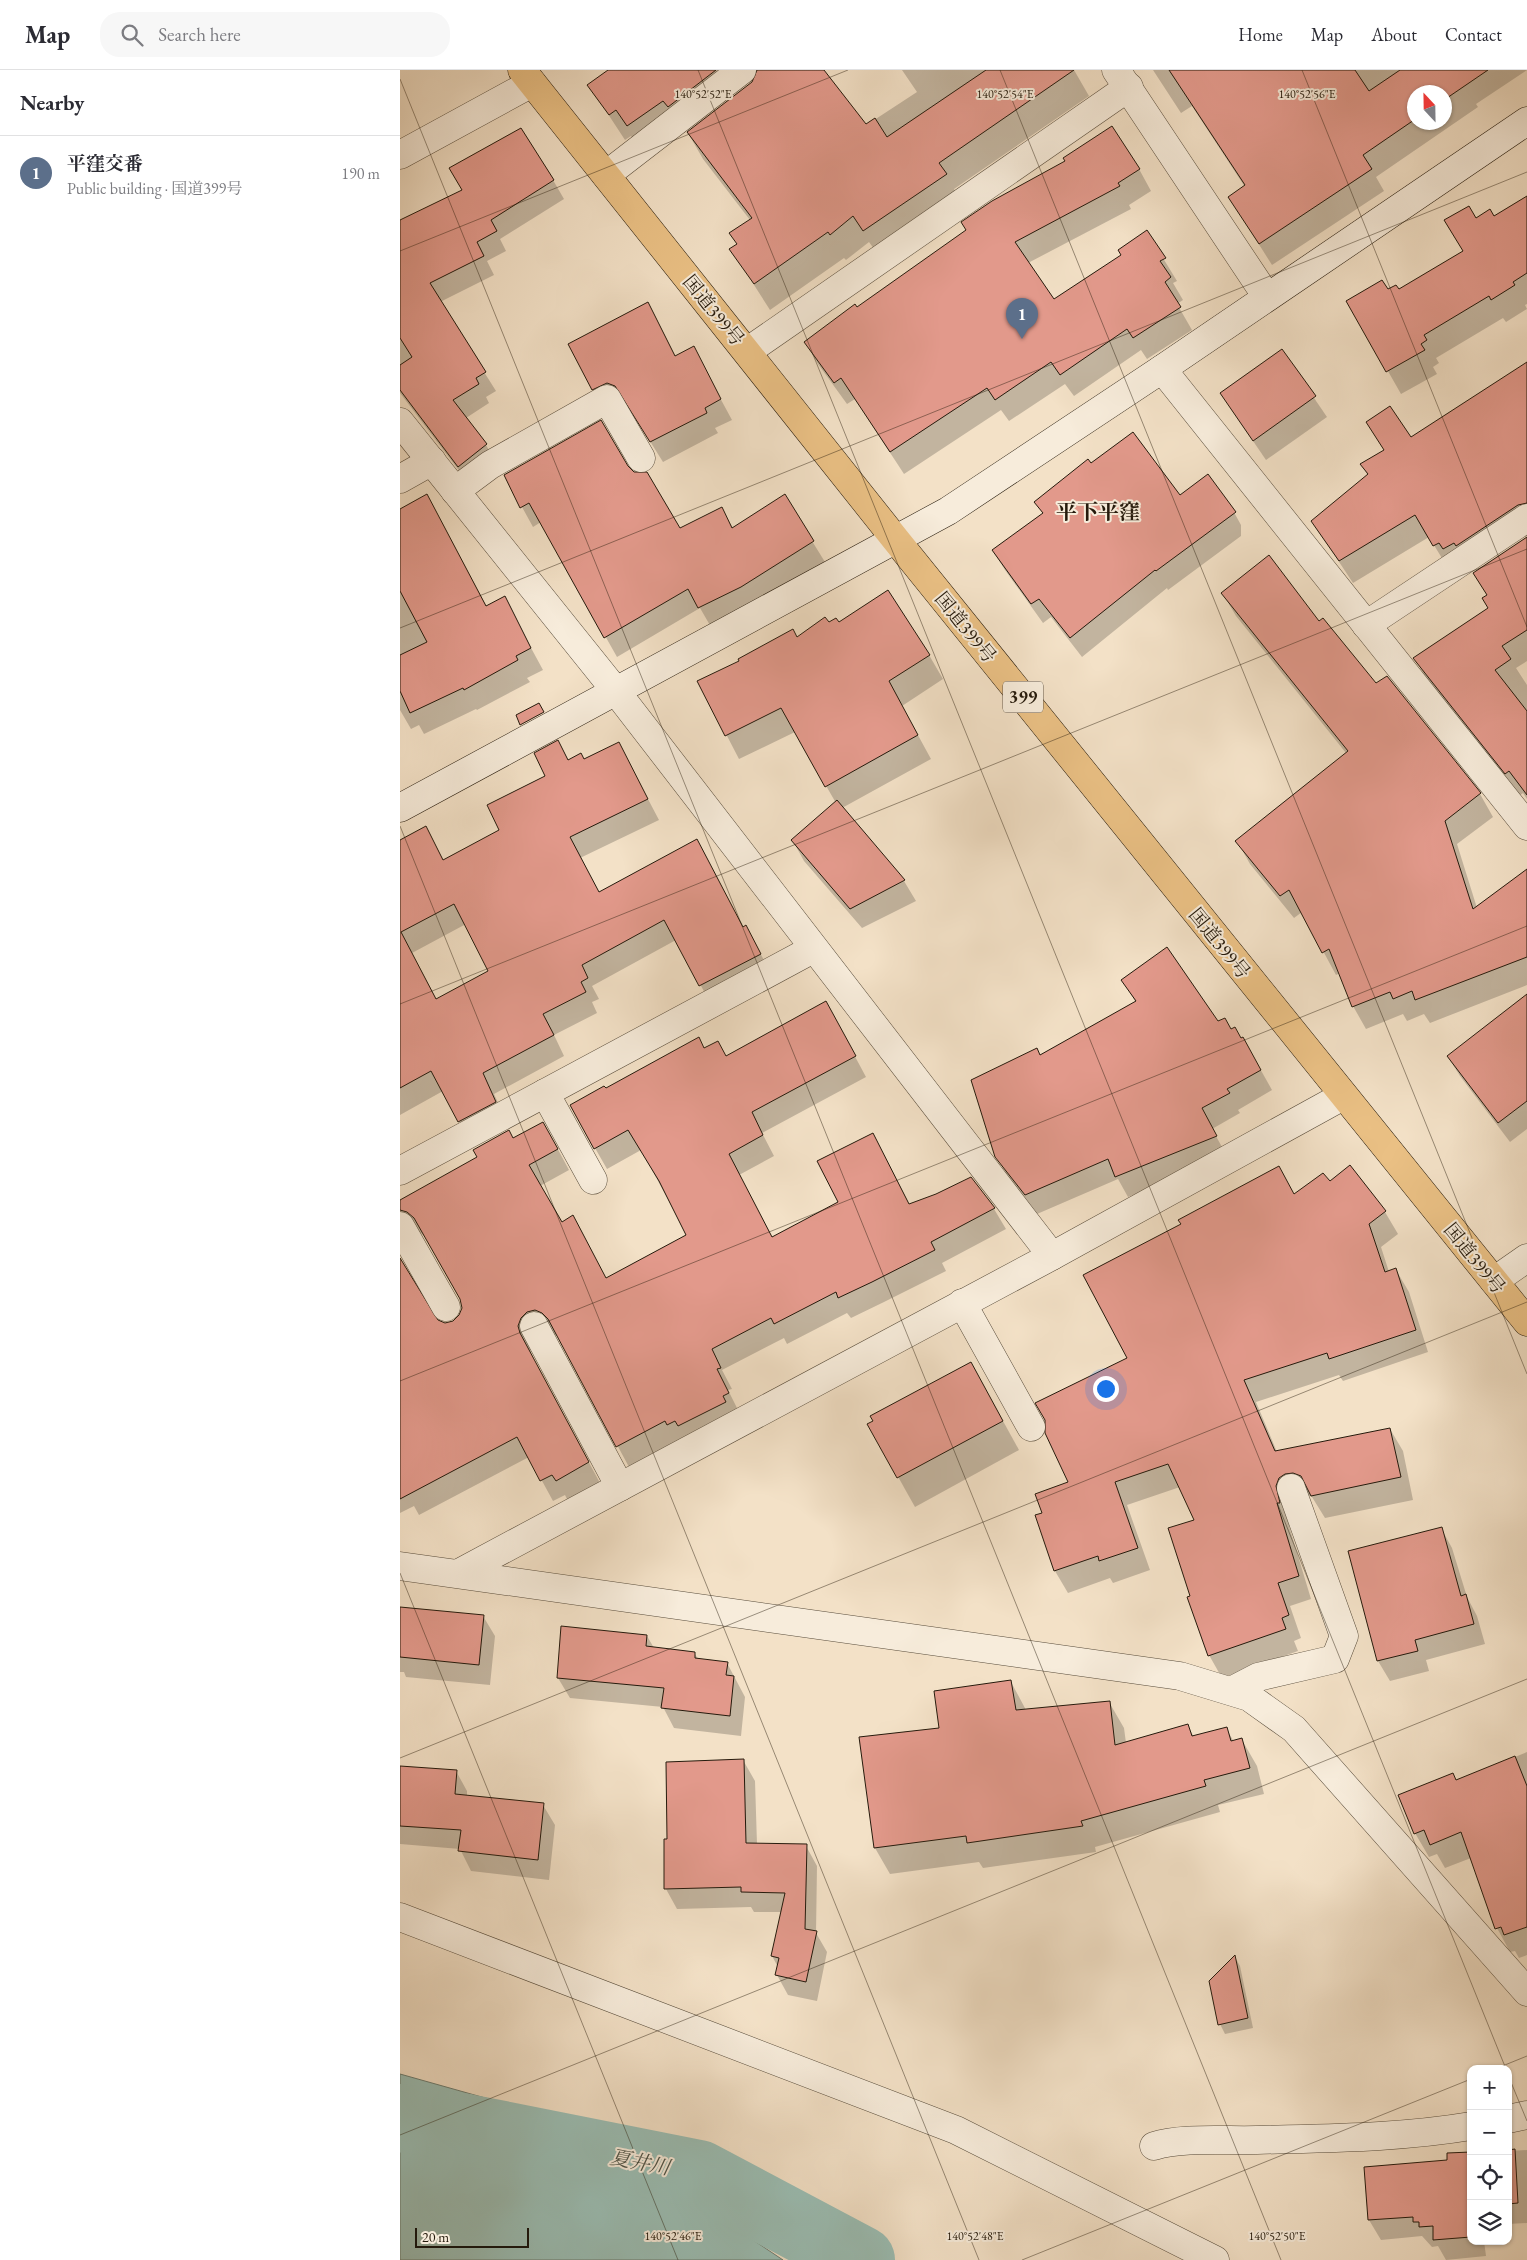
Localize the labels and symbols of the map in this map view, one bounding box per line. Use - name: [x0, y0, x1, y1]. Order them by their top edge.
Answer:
- north arrow: [1407, 85, 1452, 130]
- text: 140°52'52"E: [675, 86, 732, 102]
- text: 140°52'54"E: [977, 86, 1034, 102]
- text: 140°52'56"E: [1279, 86, 1336, 102]
- street label: 国道399号: [677, 270, 750, 351]
- pin: 1: [1006, 298, 1038, 339]
- district label: 平下平窪: [1056, 498, 1140, 525]
- street label: 国道399号: [929, 587, 1002, 668]
- road number: 399: [1003, 682, 1043, 712]
- street label: 国道399号: [1183, 903, 1256, 984]
- street label: 国道399号: [1438, 1218, 1511, 1299]
- your location: [1093, 1376, 1119, 1402]
- water label: 夏井川: [608, 2144, 674, 2181]
- scale bar: [415, 2225, 529, 2248]
- text: 140°52'46"E: [645, 2228, 702, 2244]
- text: 140°52'48"E: [947, 2228, 1004, 2244]
- text: 140°52'50"E: [1249, 2228, 1306, 2244]

